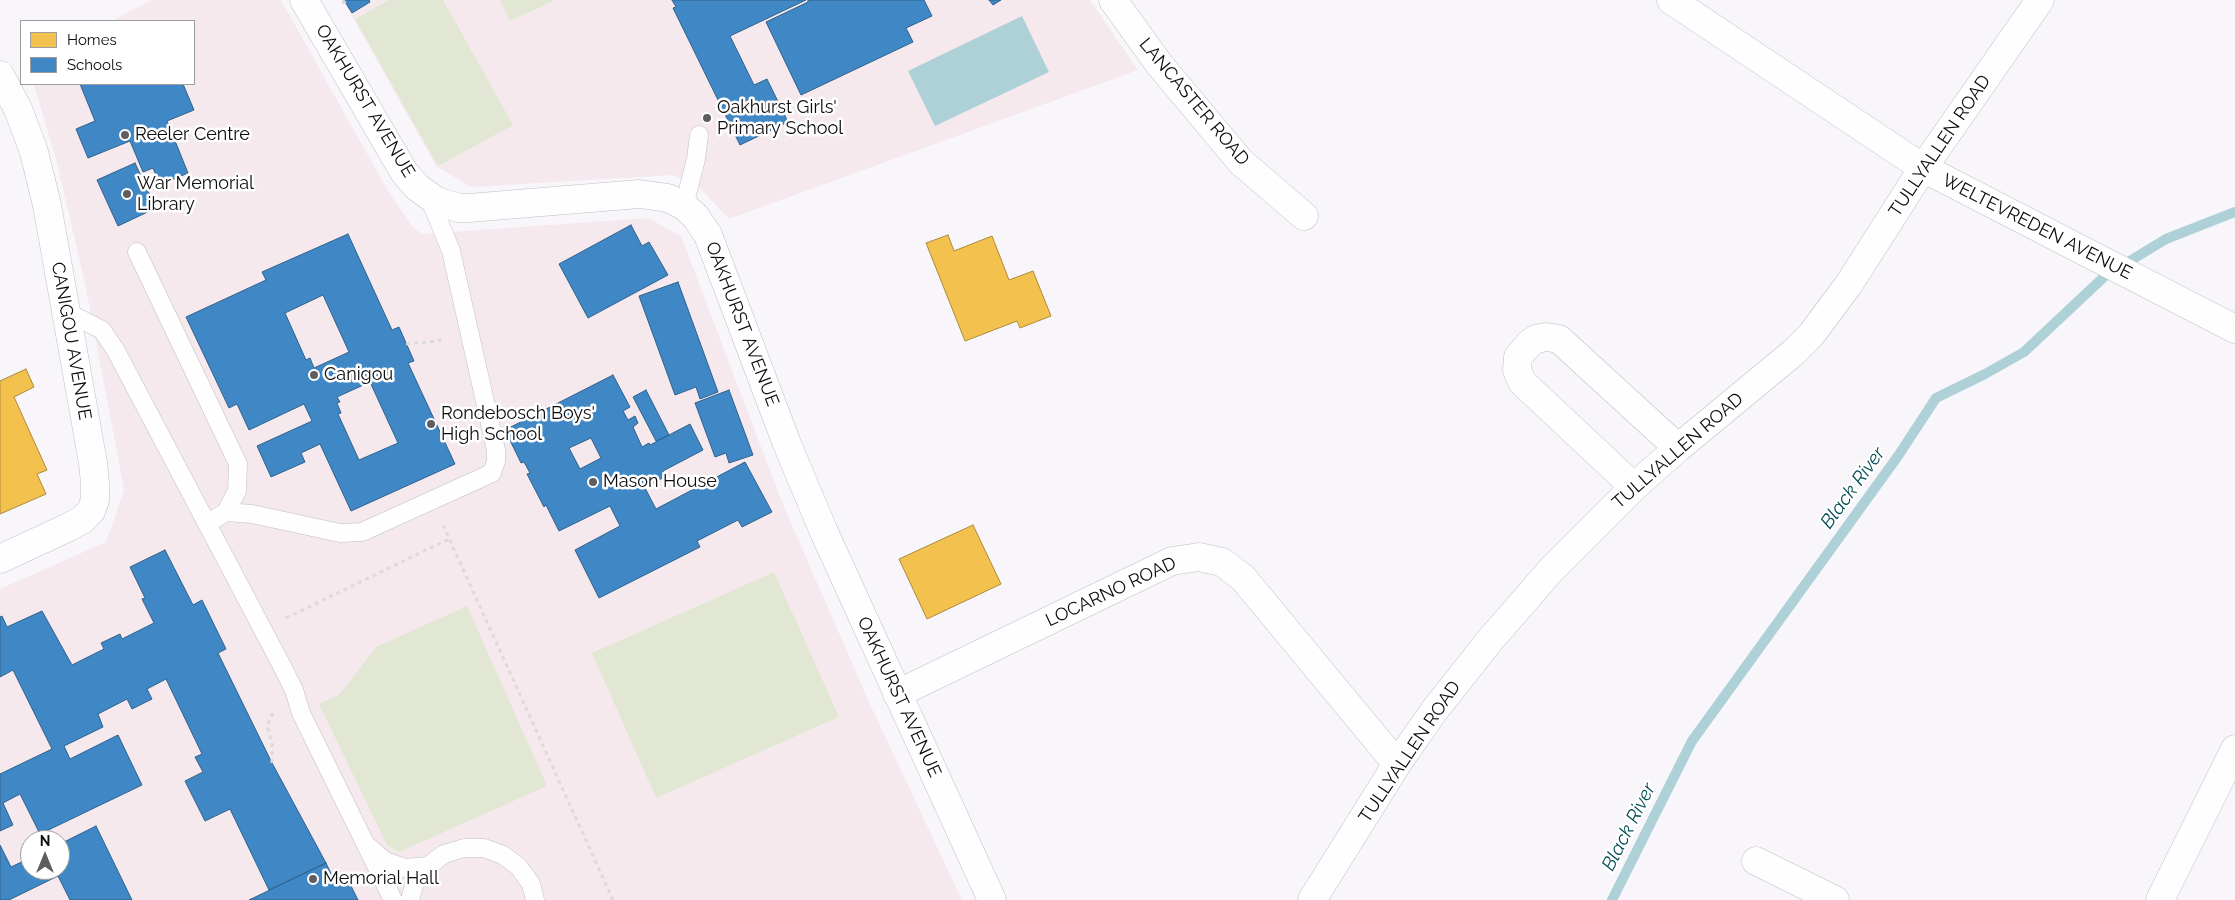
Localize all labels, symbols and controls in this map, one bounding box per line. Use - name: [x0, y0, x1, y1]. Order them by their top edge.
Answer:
- legend: [20, 20, 195, 85]
- street label: OAKHURST AVENUE: [311, 21, 419, 181]
- text: Homes: [67, 31, 117, 49]
- street label: LANCASTER ROAD: [1134, 34, 1254, 170]
- text: Schools: [67, 56, 122, 74]
- street label: TULLYALLEN ROAD: [1885, 71, 1995, 221]
- place label: Oakhurst Girls' Primary School: [717, 97, 843, 140]
- marker: Oakhurst Girls' Primary School: [701, 112, 713, 124]
- place label: Reeler Centre: [135, 124, 250, 146]
- marker: Reeler Centre: [119, 129, 131, 141]
- street label: WELTEVREDEN AVENUE: [1938, 170, 2136, 284]
- place label: War Memorial Library: [137, 173, 254, 215]
- marker: War Memorial Library: [121, 188, 133, 200]
- street label: OAKHURST AVENUE: [701, 239, 783, 409]
- street label: CANIGOU AVENUE: [46, 260, 96, 422]
- place label: Canigou: [324, 364, 393, 386]
- marker: Canigou: [308, 369, 320, 381]
- street label: TULLYALLEN ROAD: [1608, 388, 1748, 514]
- place label: Rondebosch Boys' High School: [441, 403, 595, 446]
- marker: Rondebosch Boys' High School: [425, 418, 437, 430]
- water label: Black River: [1816, 443, 1890, 533]
- place label: Mason House: [603, 471, 717, 493]
- marker: Mason House: [587, 476, 599, 488]
- street label: LOCARNO ROAD: [1042, 552, 1180, 632]
- street label: OAKHURST AVENUE: [852, 613, 946, 781]
- street label: TULLYALLEN ROAD: [1355, 677, 1465, 827]
- water label: Black River: [1597, 779, 1661, 875]
- north arrow: [20, 830, 70, 880]
- text: N: [40, 833, 50, 849]
- place label: Memorial Hall: [323, 868, 439, 890]
- marker: Memorial Hall: [307, 873, 319, 885]

